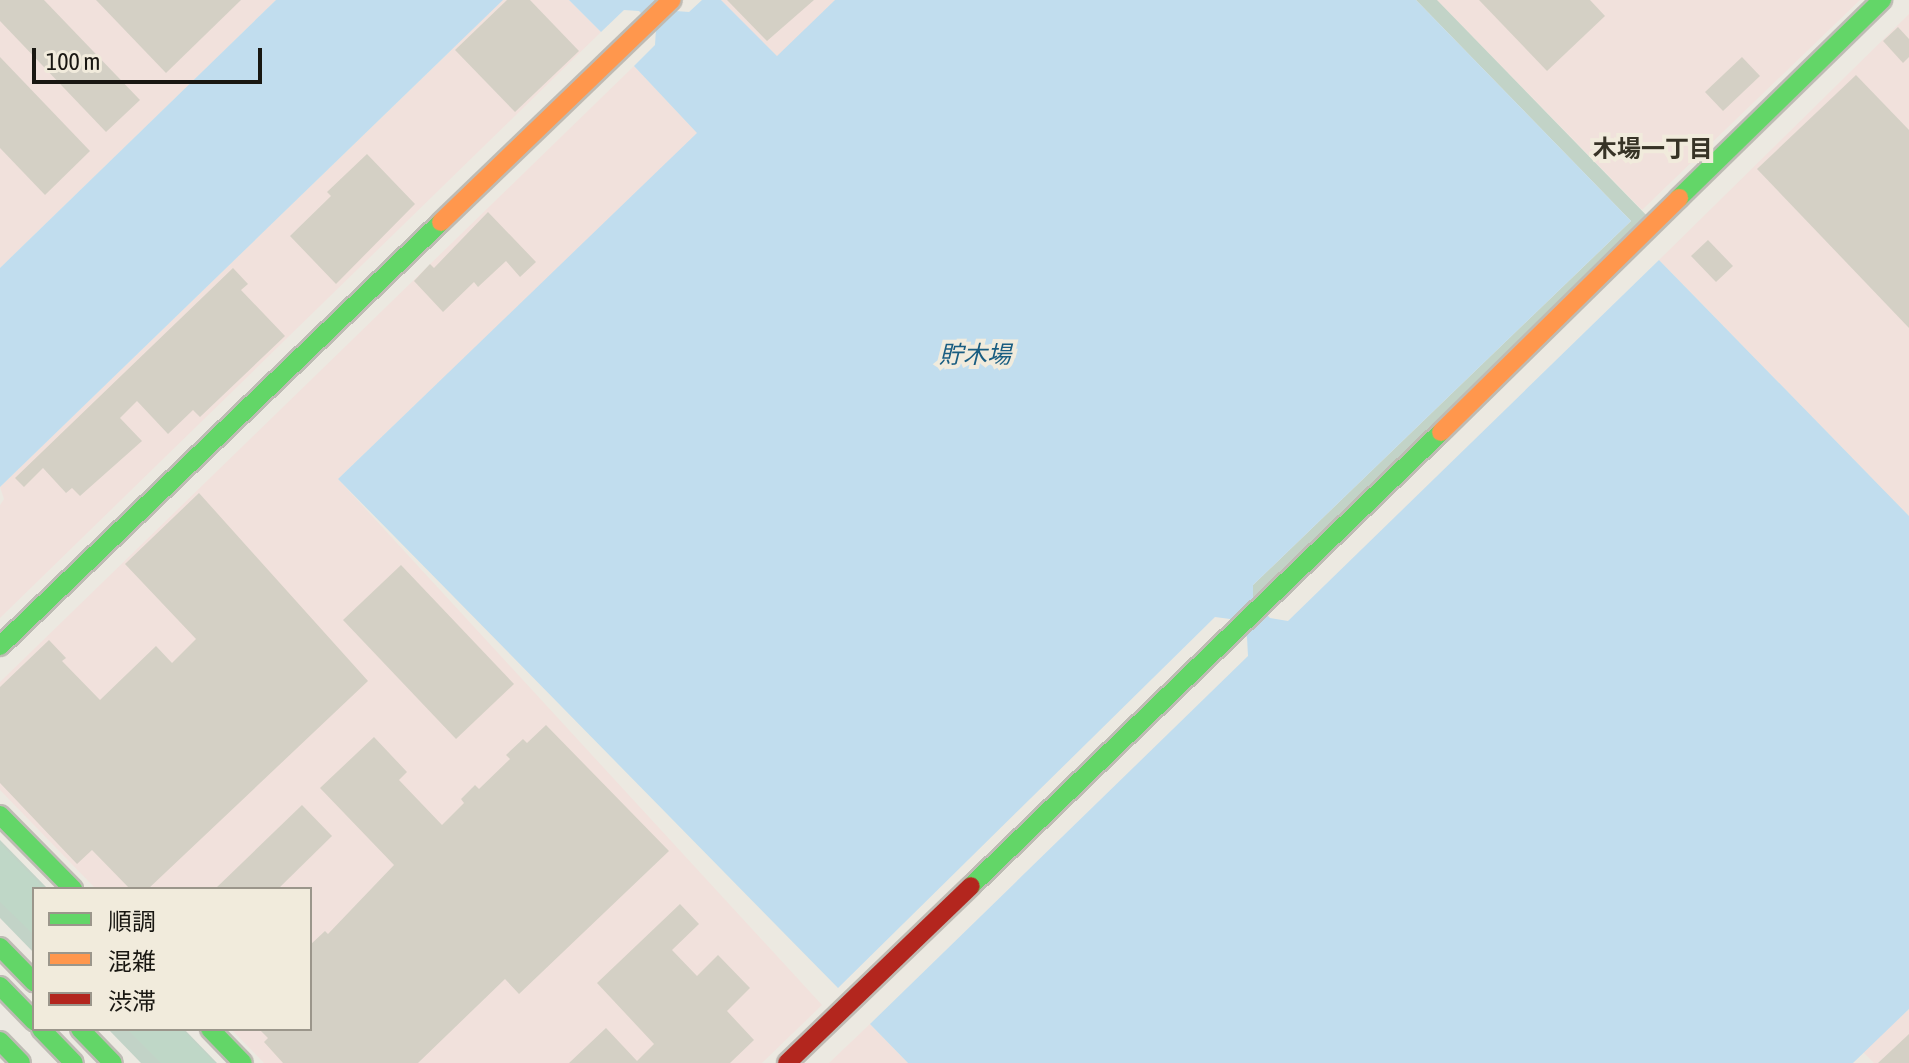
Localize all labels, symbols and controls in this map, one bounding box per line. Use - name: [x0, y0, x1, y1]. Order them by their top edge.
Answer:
- scale bar: [36, 32, 266, 82]
- text: 100 m: [46, 48, 100, 75]
- district label: 木場一丁目: [1593, 135, 1713, 163]
- water label: 貯木場: [939, 341, 1011, 369]
- legend: [32, 887, 312, 1031]
- text: 順調: [108, 908, 156, 935]
- text: 混雑: [108, 948, 156, 975]
- text: 渋滞: [108, 988, 156, 1015]

